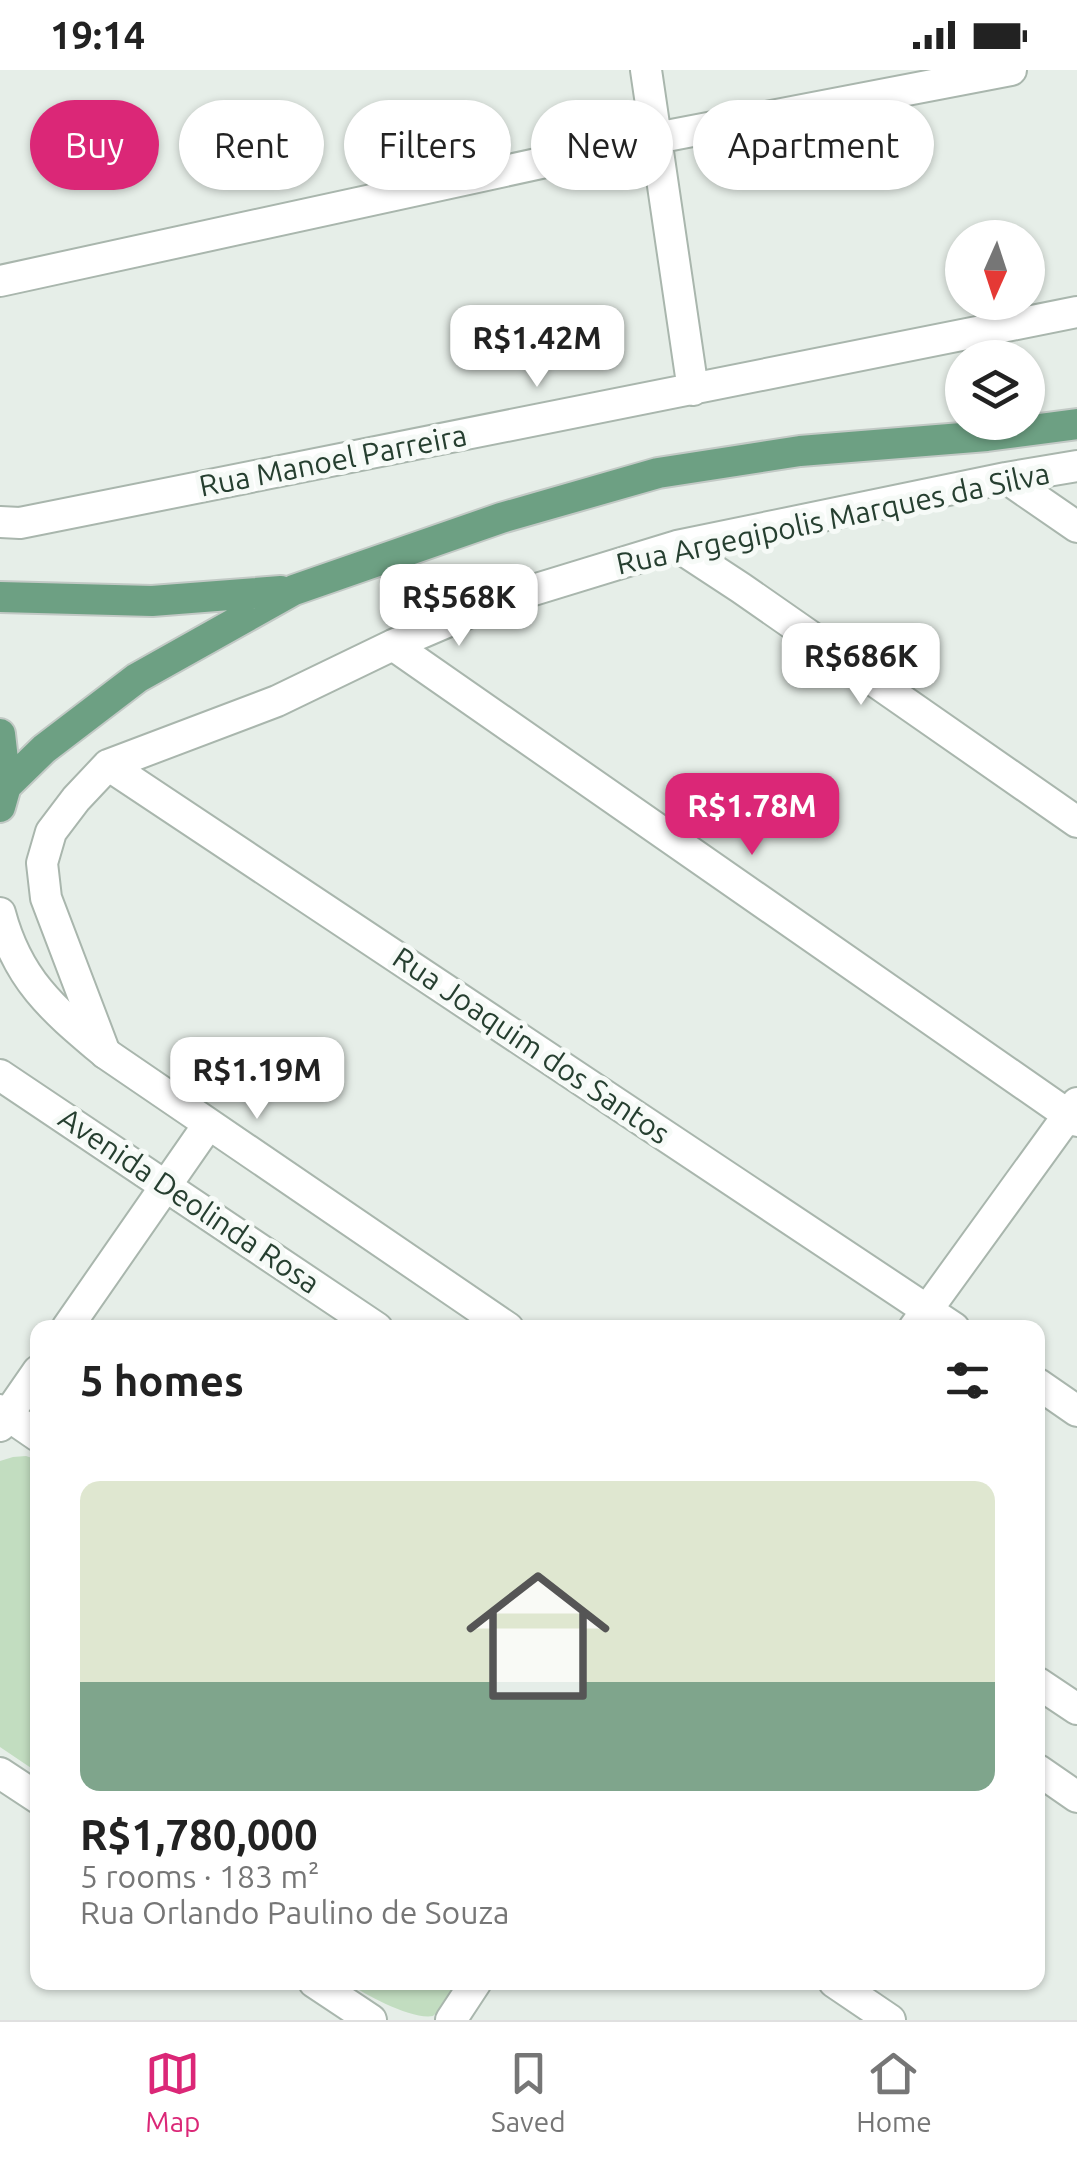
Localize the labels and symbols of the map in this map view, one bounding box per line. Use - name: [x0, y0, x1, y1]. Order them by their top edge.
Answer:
- north arrow: [945, 220, 1045, 320]
- pin: R$1.42M: [445, 305, 629, 390]
- street label: Rua Manoel Parreira: [196, 417, 470, 503]
- street label: Rua Argegipolis Marques da Silva: [613, 455, 1053, 581]
- pin: R$568K: [378, 564, 540, 649]
- pin: R$686K: [780, 623, 942, 708]
- pin: R$1.78M: [660, 773, 844, 858]
- street label: Rua Joaquim dos Santos: [387, 940, 676, 1150]
- pin: R$1.19M: [165, 1037, 349, 1122]
- street label: Avenida Deolinda Rosa: [53, 1100, 326, 1300]

